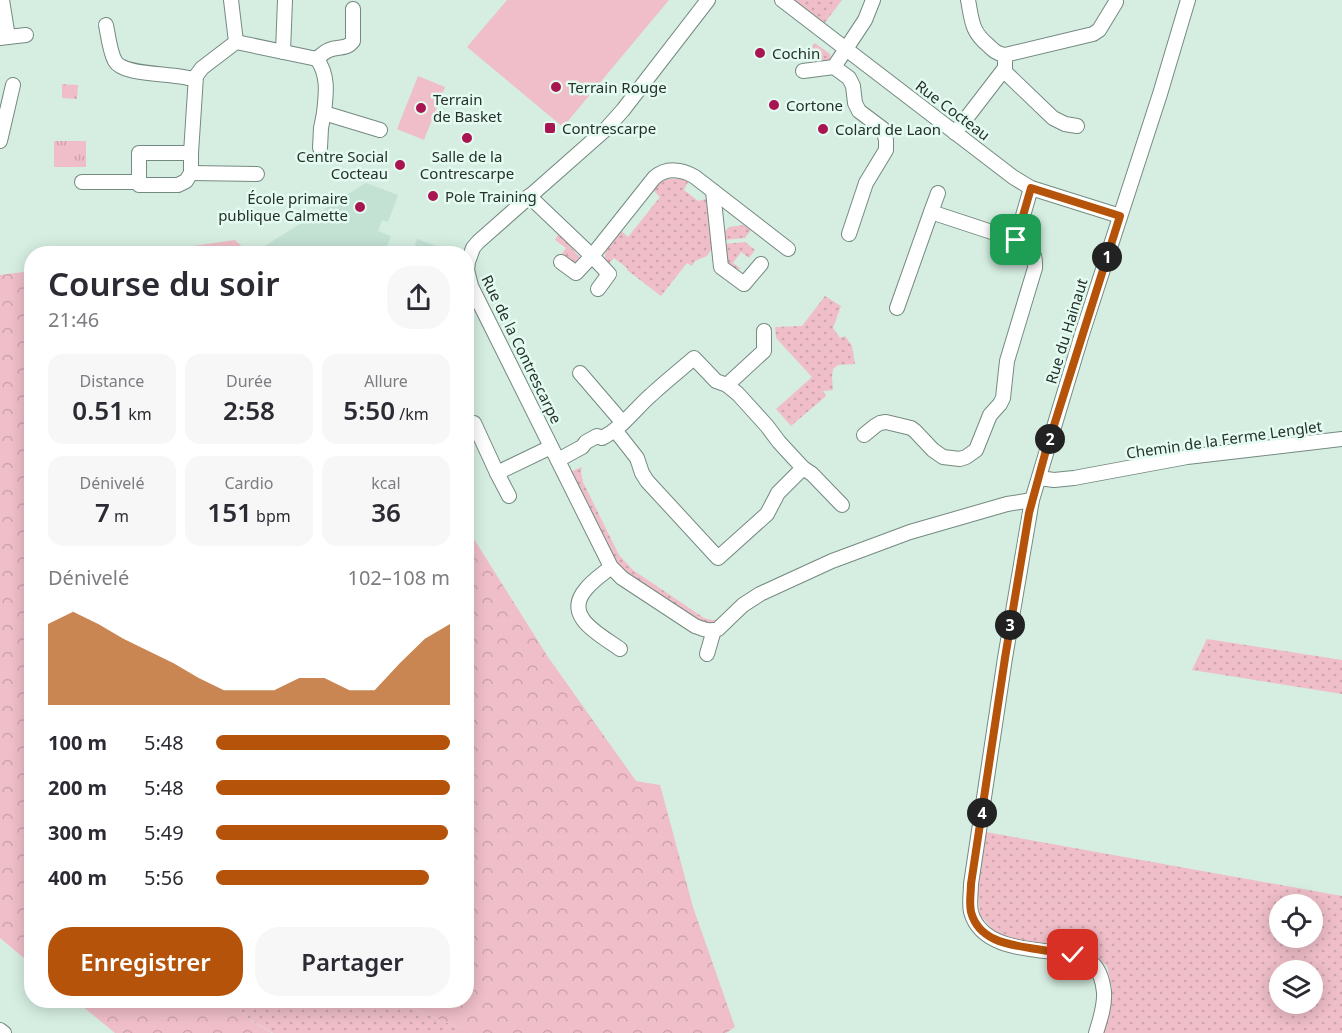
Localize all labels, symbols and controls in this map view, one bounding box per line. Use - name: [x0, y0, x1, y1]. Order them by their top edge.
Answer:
- place label: Cochin: [772, 43, 820, 63]
- marker: Cochin: [753, 46, 767, 60]
- street label: Rue Cocteau: [912, 75, 994, 145]
- place label: Terrain Rouge: [568, 77, 667, 97]
- marker: Terrain Rouge: [549, 80, 563, 94]
- place label: Terrain de Basket: [433, 89, 502, 126]
- place label: Cortone: [786, 95, 843, 115]
- marker: Cortone: [767, 98, 781, 112]
- marker: Terrain de Basket: [414, 101, 428, 115]
- place label: Contrescarpe: [562, 118, 656, 138]
- place label: Colard de Laon: [835, 119, 941, 139]
- marker: Contrescarpe: [543, 121, 557, 135]
- marker: Colard de Laon: [816, 122, 830, 136]
- marker: Salle de la Contrescarpe: [460, 131, 474, 145]
- place label: Centre Social Cocteau: [296, 146, 388, 183]
- place label: Salle de la Contrescarpe: [420, 146, 514, 183]
- marker: Centre Social Cocteau: [393, 158, 407, 172]
- place label: Pole Training: [445, 186, 537, 206]
- place label: École primaire publique Calmette: [218, 188, 348, 225]
- marker: Pole Training: [426, 189, 440, 203]
- marker: École primaire publique Calmette: [353, 200, 367, 214]
- pin: [990, 214, 1041, 265]
- icon: arrive: [999, 223, 1032, 256]
- pin: 1: [1092, 242, 1122, 272]
- text: 1: [1102, 246, 1112, 268]
- text: Course du soir: [48, 261, 280, 306]
- button: share: [387, 266, 450, 329]
- street label: Rue de la Contrescarpe: [477, 271, 567, 427]
- street label: Rue du Hainaut: [1040, 275, 1092, 386]
- text: 21:46: [48, 306, 99, 333]
- text: Distance: [80, 370, 144, 392]
- text: Durée: [226, 370, 272, 392]
- text: Allure: [364, 370, 408, 392]
- text: 0.51: [72, 392, 124, 428]
- text: 2:58: [223, 392, 275, 428]
- text: 5:50: [343, 392, 395, 428]
- text: km: [124, 403, 152, 425]
- text: /km: [395, 403, 429, 425]
- street label: Chemin de la Ferme Lenglet: [1125, 415, 1324, 463]
- pin: 2: [1035, 424, 1065, 454]
- text: 2: [1045, 428, 1055, 450]
- text: Dénivelé: [79, 472, 145, 494]
- text: Cardio: [224, 472, 274, 494]
- text: kcal: [371, 472, 401, 494]
- text: 7: [95, 494, 110, 530]
- text: 151: [207, 494, 252, 530]
- text: 36: [371, 494, 401, 530]
- text: m: [110, 505, 129, 527]
- text: bpm: [252, 505, 291, 527]
- text: Dénivelé: [48, 564, 129, 591]
- text: 102–108 m: [347, 564, 450, 591]
- pin: 3: [995, 610, 1025, 640]
- text: 3: [1005, 614, 1015, 636]
- text: 100 m: [48, 729, 107, 756]
- text: 5:48: [144, 729, 184, 756]
- text: 200 m: [48, 774, 107, 801]
- text: 5:48: [144, 774, 184, 801]
- pin: 4: [967, 798, 997, 828]
- text: 4: [977, 802, 987, 824]
- text: 300 m: [48, 819, 107, 846]
- text: 5:49: [144, 819, 184, 846]
- text: 400 m: [48, 864, 107, 891]
- text: 5:56: [144, 864, 184, 891]
- map controls: [1269, 894, 1323, 1014]
- button: locate: [1269, 894, 1323, 948]
- button: Enregistrer: [48, 927, 243, 996]
- button: Partager: [255, 927, 450, 996]
- pin: [1047, 929, 1098, 980]
- icon: check: [1056, 938, 1089, 971]
- button: layers: [1269, 960, 1323, 1014]

